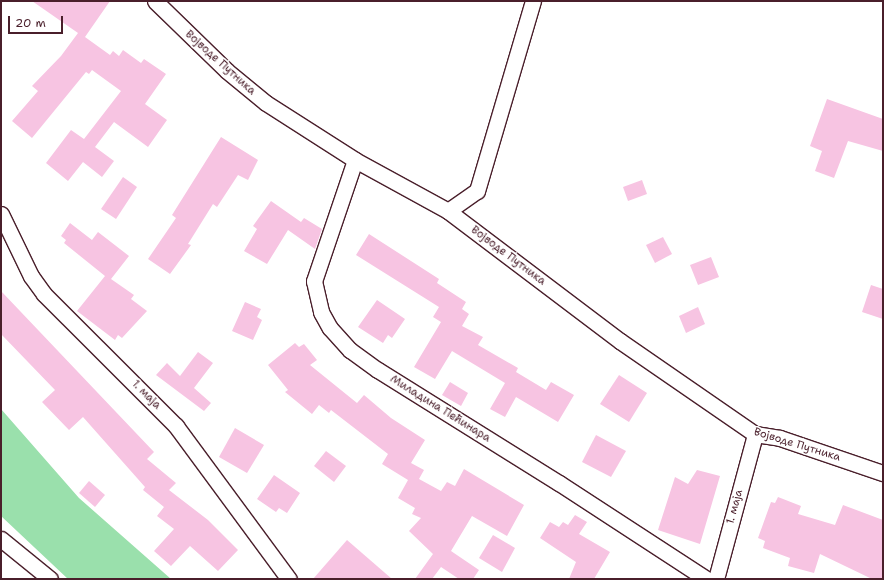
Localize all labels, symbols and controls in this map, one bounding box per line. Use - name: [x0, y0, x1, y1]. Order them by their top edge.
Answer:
- scale bar: [10, 8, 65, 34]
- text: 20 m: [15, 15, 46, 31]
- street label: Војводе Путника: [182, 28, 258, 98]
- street label: Војводе Путника: [468, 224, 548, 288]
- street label: Миладина Пећинара: [387, 373, 493, 445]
- street label: 1. маја: [129, 378, 163, 412]
- street label: Војводе Путника: [752, 426, 842, 464]
- street label: 1. маја: [724, 488, 746, 526]

